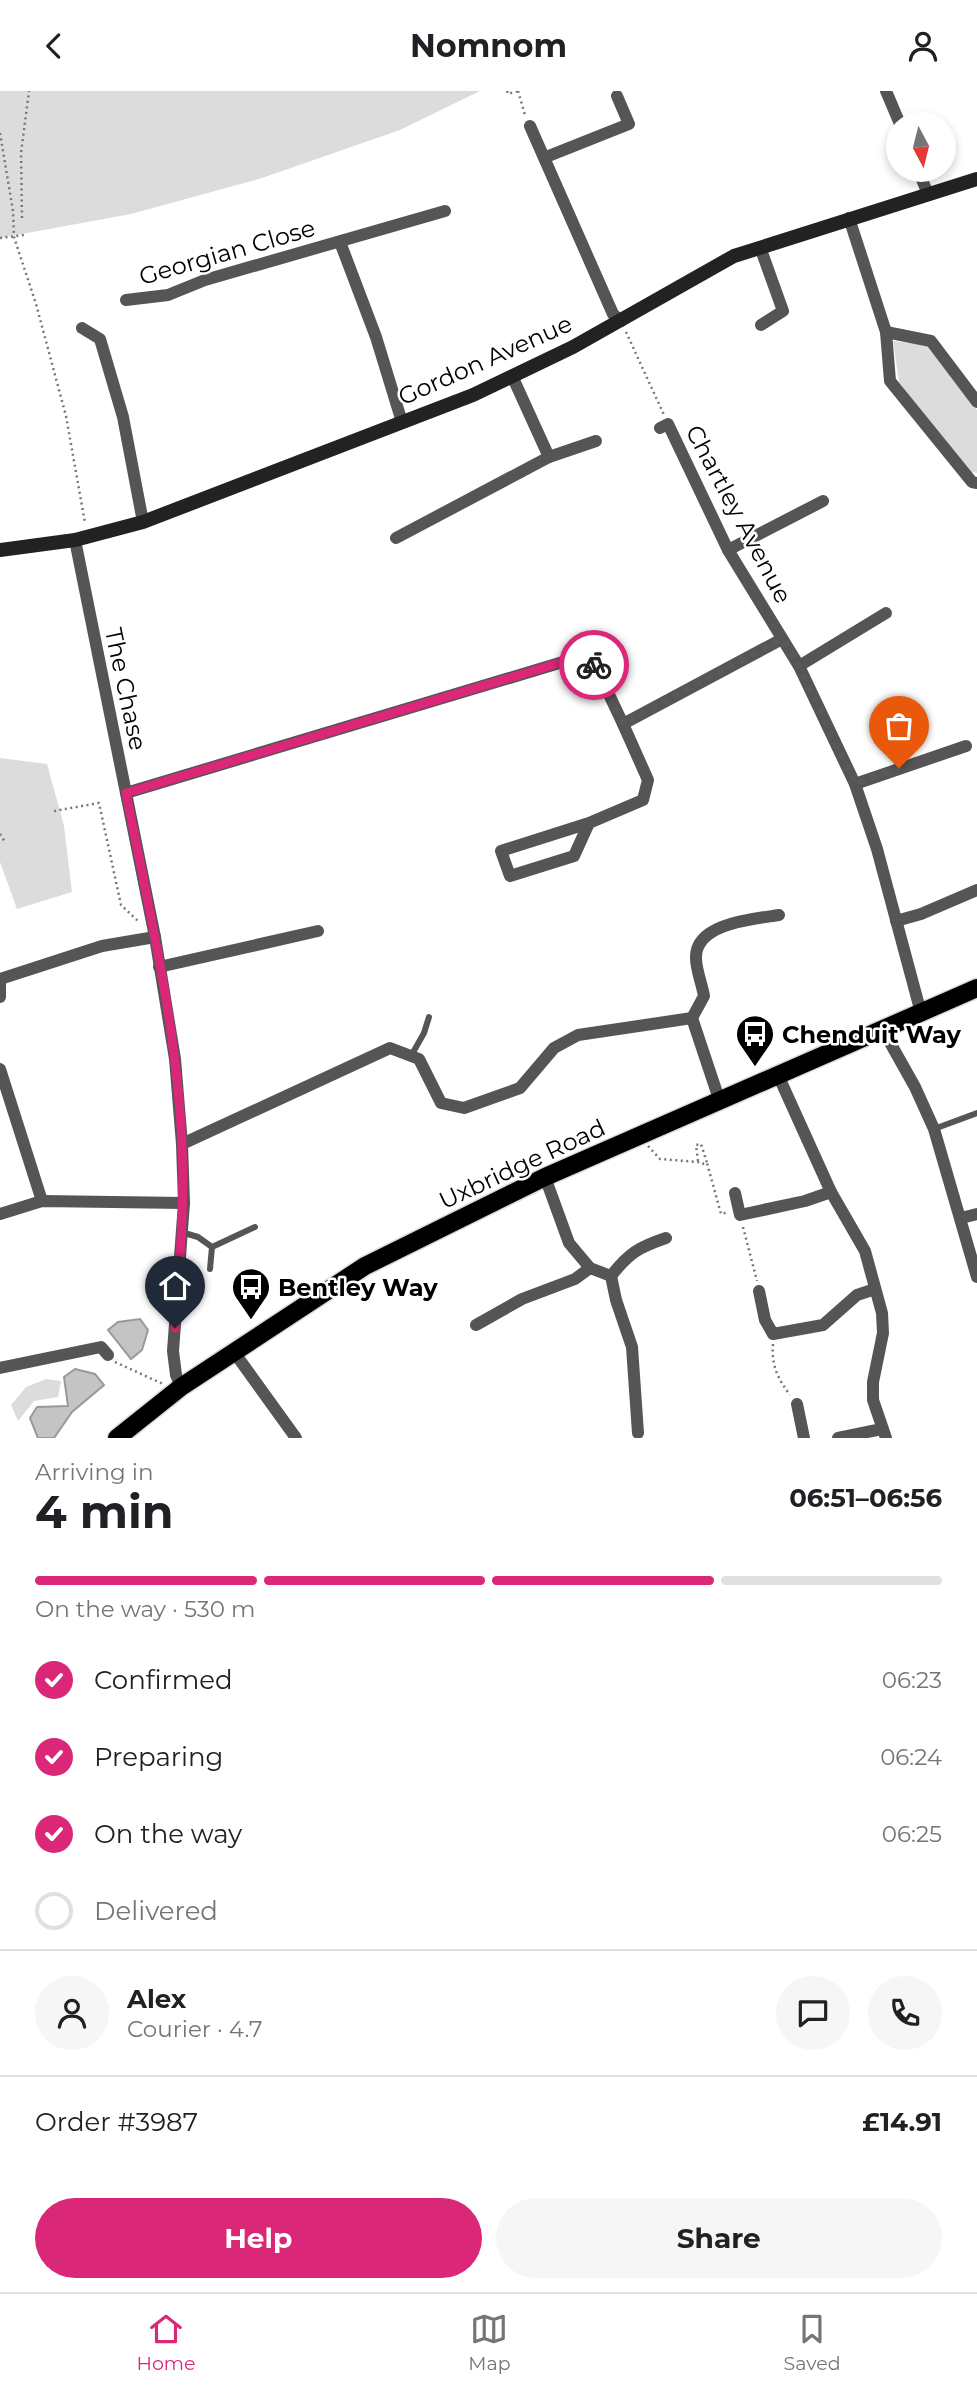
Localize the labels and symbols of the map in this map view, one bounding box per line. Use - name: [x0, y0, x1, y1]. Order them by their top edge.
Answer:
- north arrow: [886, 112, 956, 182]
- street label: Georgian Close: [136, 213, 318, 291]
- street label: Gordon Avenue: [394, 309, 576, 411]
- street label: Chartley Avenue: [680, 420, 798, 608]
- street label: The Chase: [99, 625, 153, 753]
- courier: [559, 630, 629, 700]
- pin: [869, 696, 929, 768]
- bus stop icon: Chenduit Way: [734, 1013, 776, 1068]
- place label: Chenduit Way: [782, 1020, 962, 1049]
- street label: Uxbridge Road: [434, 1113, 610, 1215]
- pin: [145, 1256, 205, 1328]
- bus stop icon: Bentley Way: [230, 1266, 272, 1321]
- place label: Bentley Way: [278, 1273, 438, 1302]

